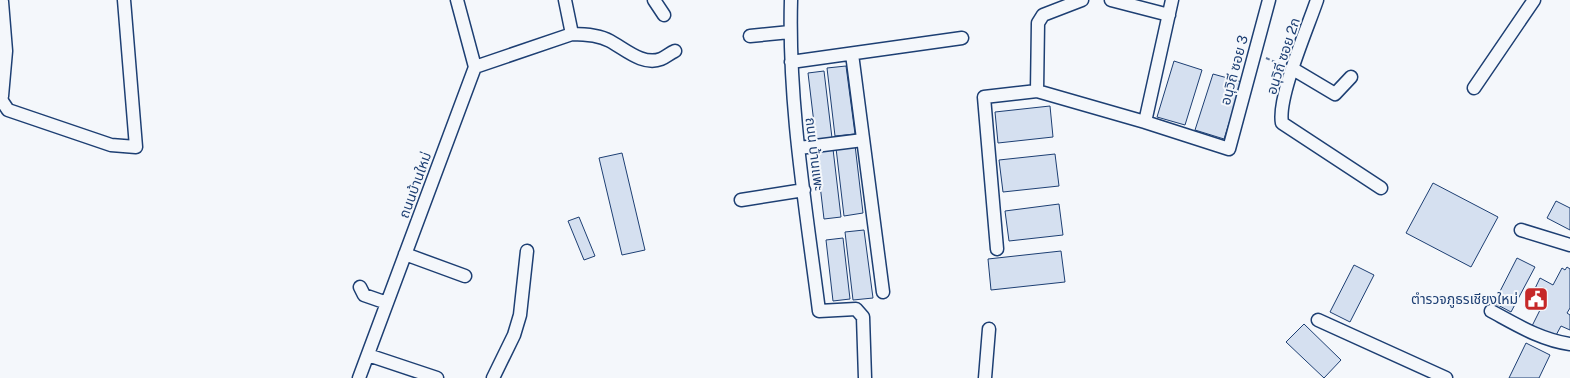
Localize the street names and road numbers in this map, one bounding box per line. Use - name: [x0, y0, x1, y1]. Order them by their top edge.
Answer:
- street label: อนุวิถี ซอย 2ก: [1263, 16, 1304, 97]
- street label: อนุวิถี ซอย 3: [1217, 33, 1252, 107]
- street label: ถนน บ้านแพะ: [803, 116, 827, 192]
- street label: ถนนบ้านใหม่: [396, 150, 434, 220]

